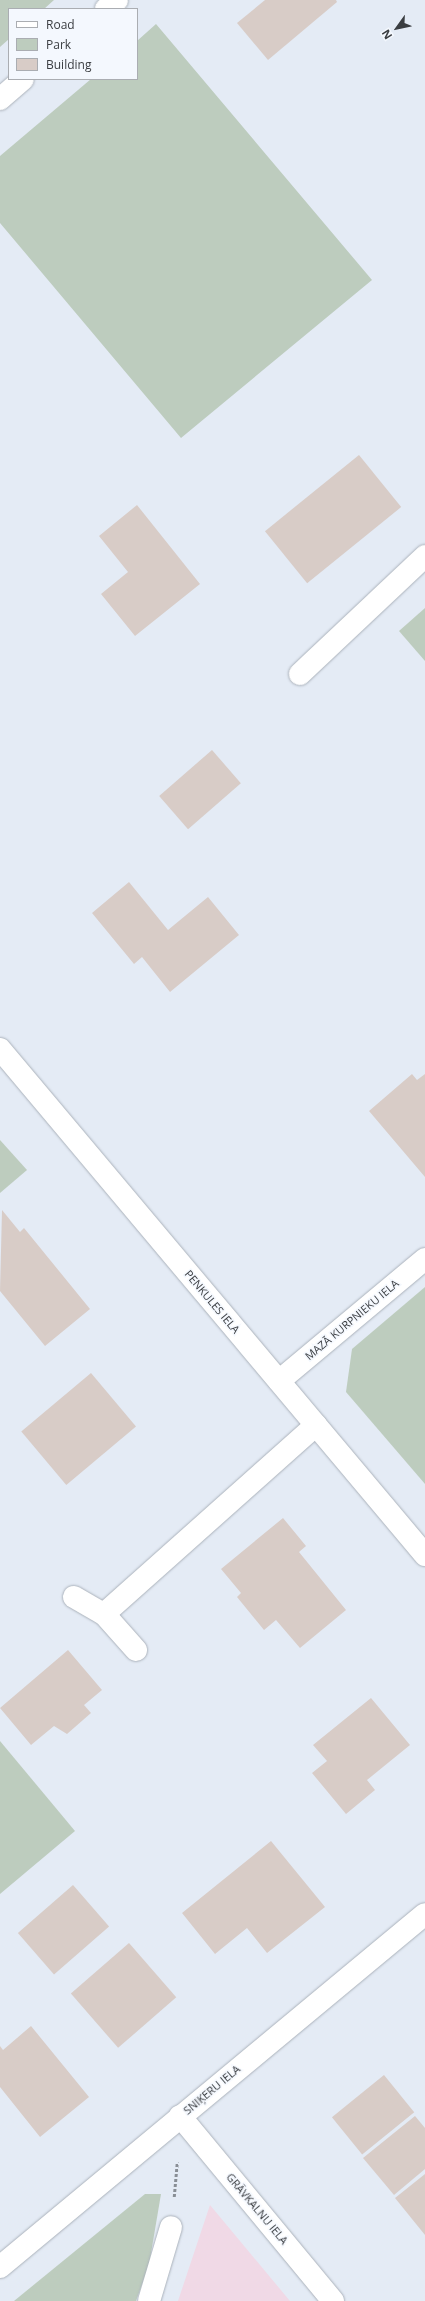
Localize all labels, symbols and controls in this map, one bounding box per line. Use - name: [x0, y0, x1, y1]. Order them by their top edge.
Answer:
- legend: [8, 8, 138, 80]
- north arrow: [377, 8, 417, 48]
- text: Road: [46, 16, 75, 33]
- text: N: [378, 27, 395, 43]
- text: Park: [46, 36, 71, 53]
- text: Building: [46, 56, 91, 73]
- street label: PENKULES IELA: [182, 1268, 242, 1336]
- street label: MAZĀ KURPNIEKU IELA: [303, 1277, 401, 1363]
- street label: SNIĶERU IELA: [181, 2063, 243, 2117]
- street label: GRĀVKALNU IELA: [223, 2171, 291, 2247]

